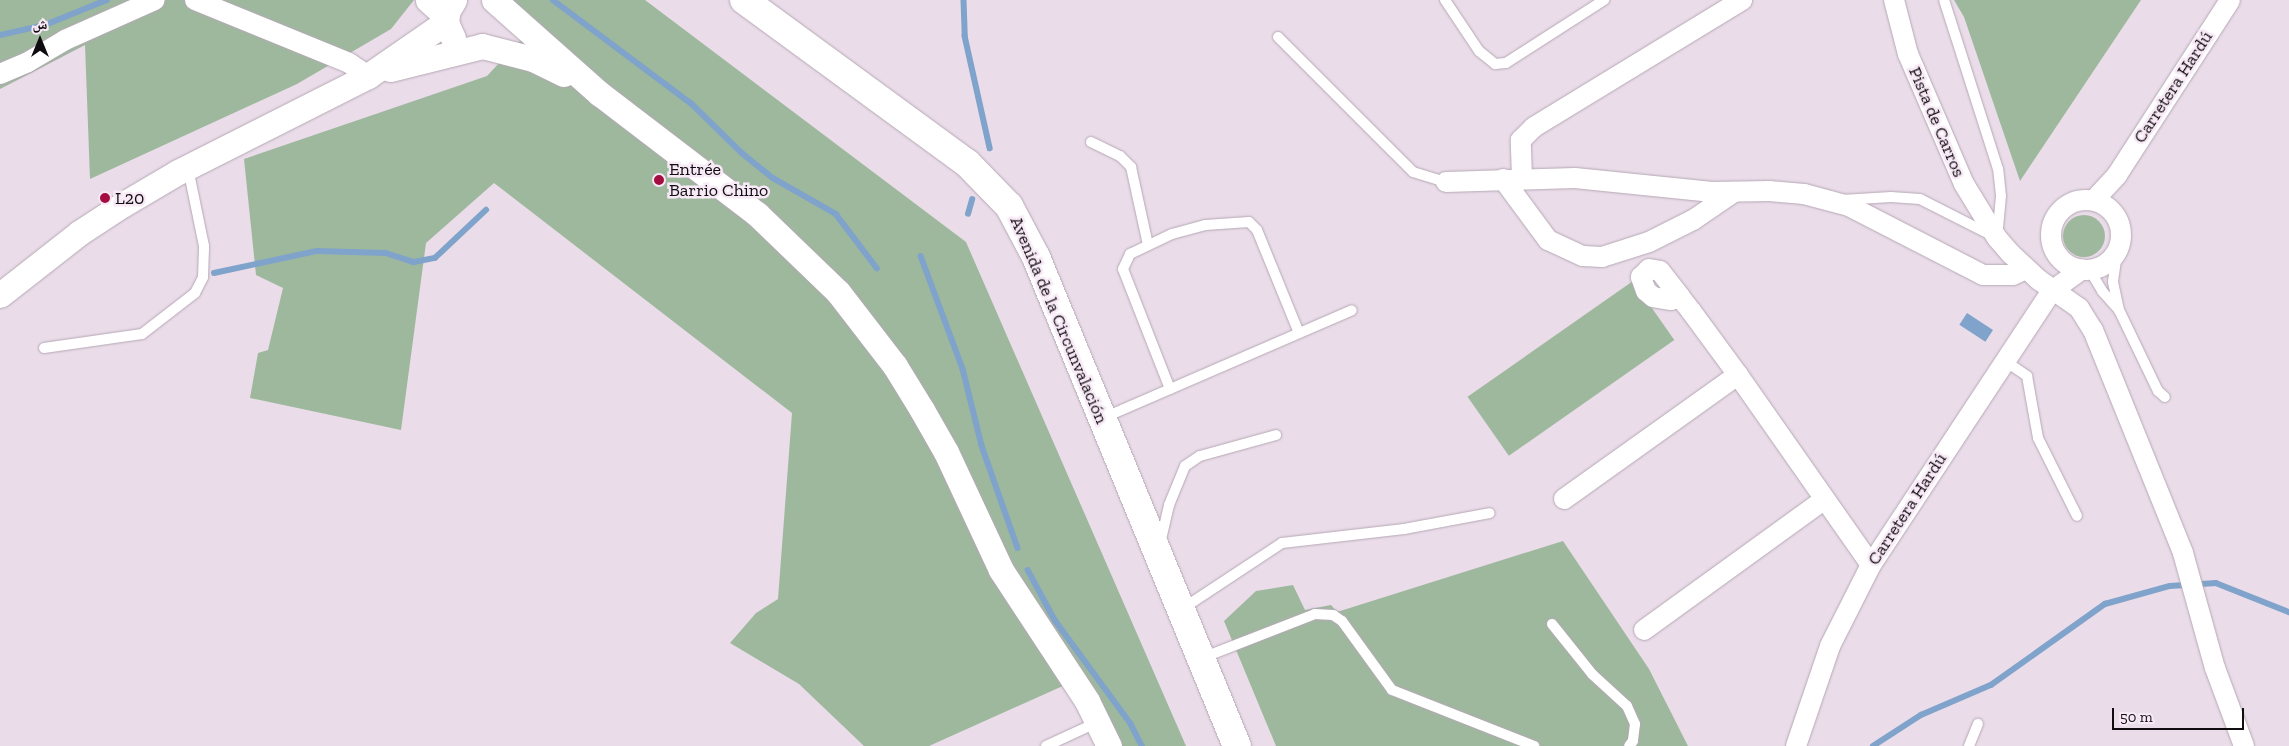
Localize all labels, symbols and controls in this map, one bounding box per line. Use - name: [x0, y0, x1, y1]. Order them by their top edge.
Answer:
- north arrow: [15, 15, 65, 65]
- text: ش: [33, 16, 47, 33]
- street label: Carretera Hardú: [2129, 27, 2217, 147]
- street label: Pista de Carros: [1904, 64, 1970, 180]
- place label: Entrée Barrio Chino: [669, 159, 768, 202]
- marker: Entrée Barrio Chino: [653, 174, 665, 186]
- place label: L20: [115, 187, 144, 209]
- marker: L20: [99, 192, 111, 204]
- street label: Avenida de la Circunvalación: [1006, 213, 1112, 427]
- street label: Carretera Hardú: [1863, 449, 1951, 569]
- scale bar: [2114, 698, 2246, 730]
- text: 50 m: [2120, 708, 2153, 726]

